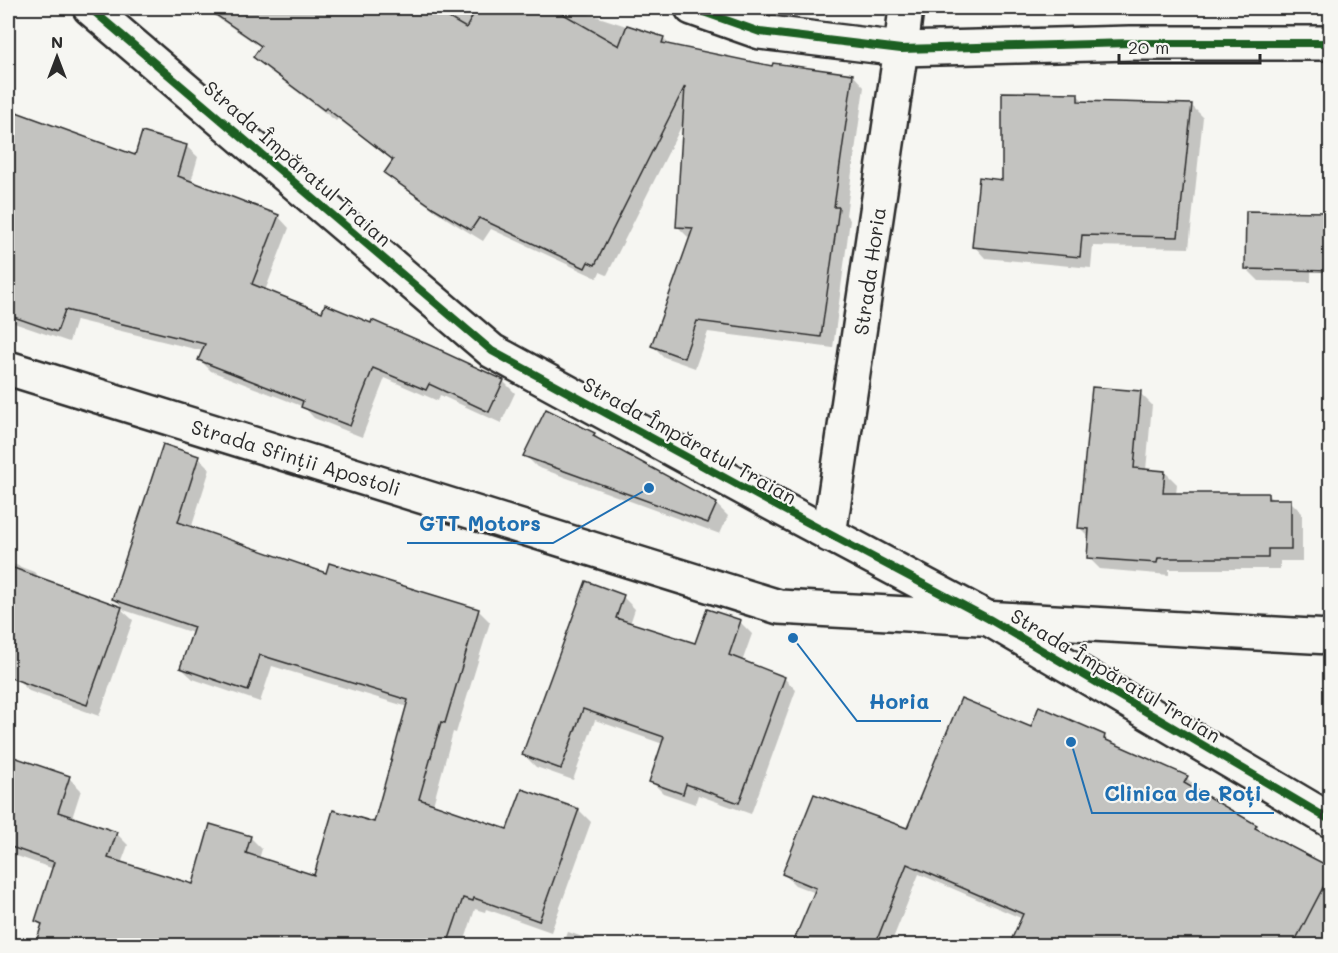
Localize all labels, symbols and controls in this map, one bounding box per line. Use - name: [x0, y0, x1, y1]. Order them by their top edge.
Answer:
- north arrow: [27, 27, 87, 87]
- scale bar: [1119, 27, 1260, 65]
- text: N: [51, 31, 63, 52]
- text: 20 m: [1128, 35, 1169, 59]
- street label: Strada Împăratul Traian: [199, 74, 397, 252]
- street label: Strada Horia: [847, 205, 891, 337]
- street label: Strada Împăratul Traian: [578, 370, 802, 510]
- street label: Strada Sfinții Apostoli: [188, 413, 404, 502]
- callout: GTT Motors: [407, 504, 553, 543]
- text: GTT Motors: [419, 509, 541, 536]
- street label: Strada Împăratul Traian: [1006, 602, 1226, 748]
- callout: Horia: [857, 682, 941, 721]
- text: Horia: [869, 687, 929, 714]
- callout: Clinica de Roți: [1092, 774, 1274, 813]
- text: Clinica de Roți: [1104, 779, 1262, 808]

